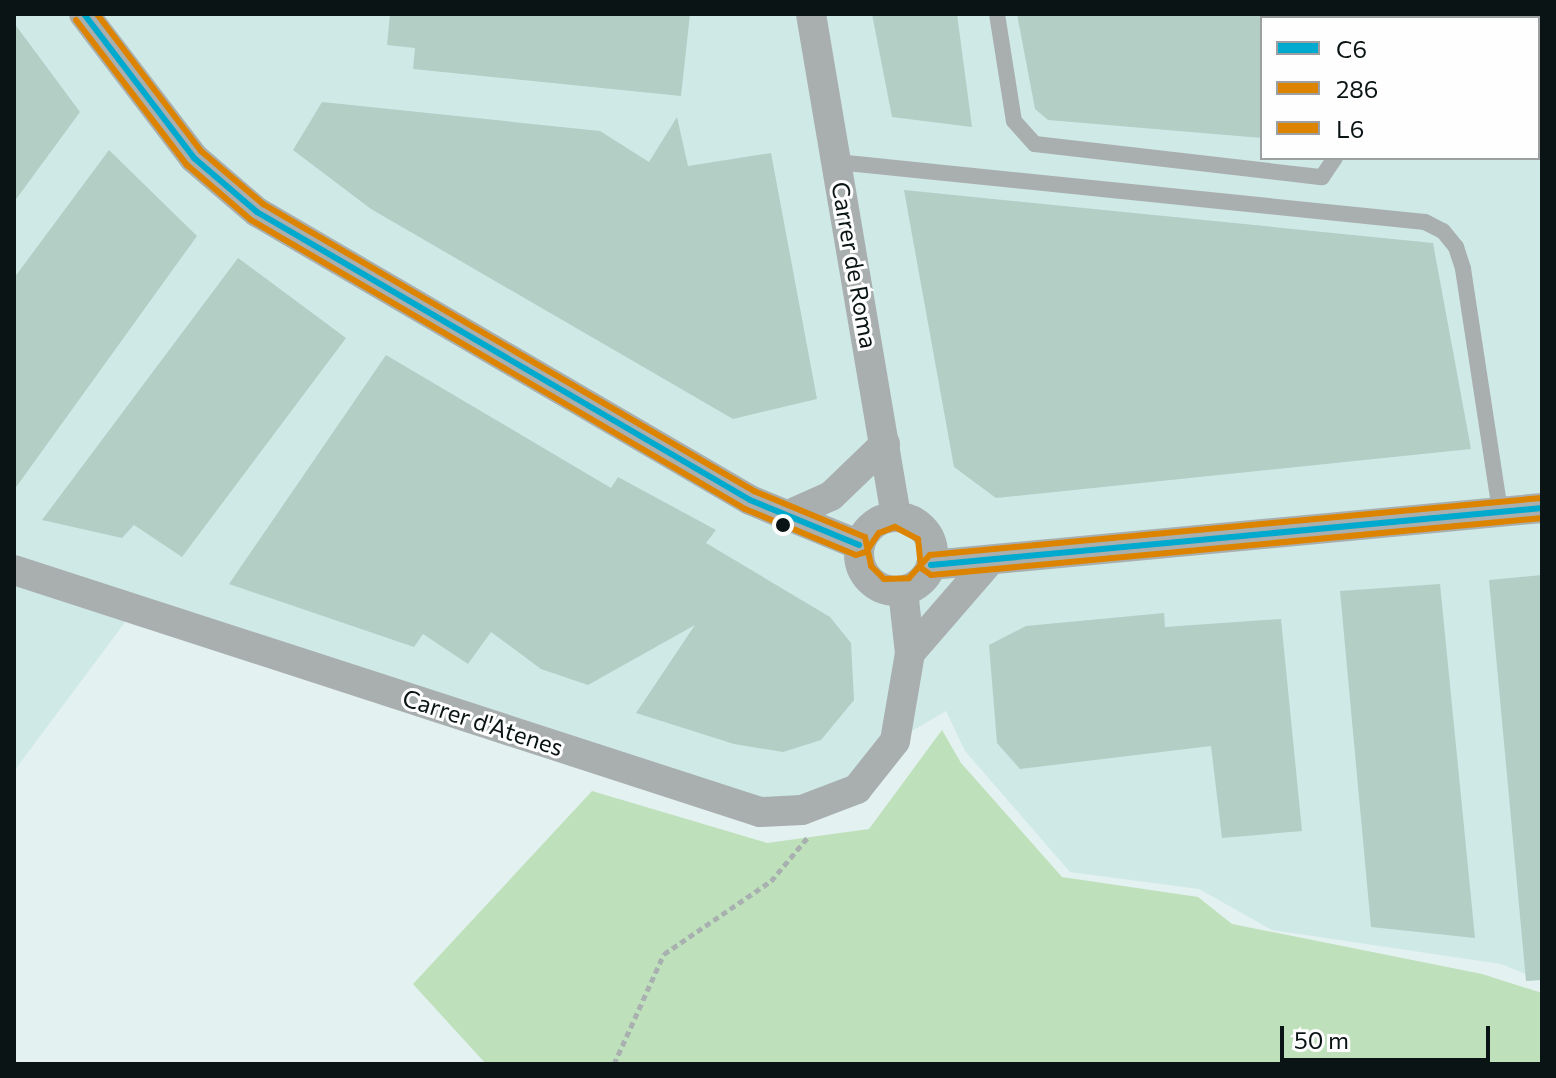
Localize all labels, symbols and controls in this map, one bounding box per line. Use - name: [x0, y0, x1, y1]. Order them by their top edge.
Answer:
- legend: [1260, 16, 1540, 160]
- text: C6: [1336, 34, 1367, 63]
- text: 286: [1336, 74, 1378, 103]
- text: L6: [1336, 114, 1364, 143]
- street label: Carrer de Roma: [826, 179, 884, 351]
- unlabelled marker: [775, 517, 791, 533]
- street label: Carrer d'Atenes: [399, 682, 567, 762]
- scale bar: [1284, 1010, 1494, 1060]
- text: 50 m: [1294, 1025, 1349, 1054]

